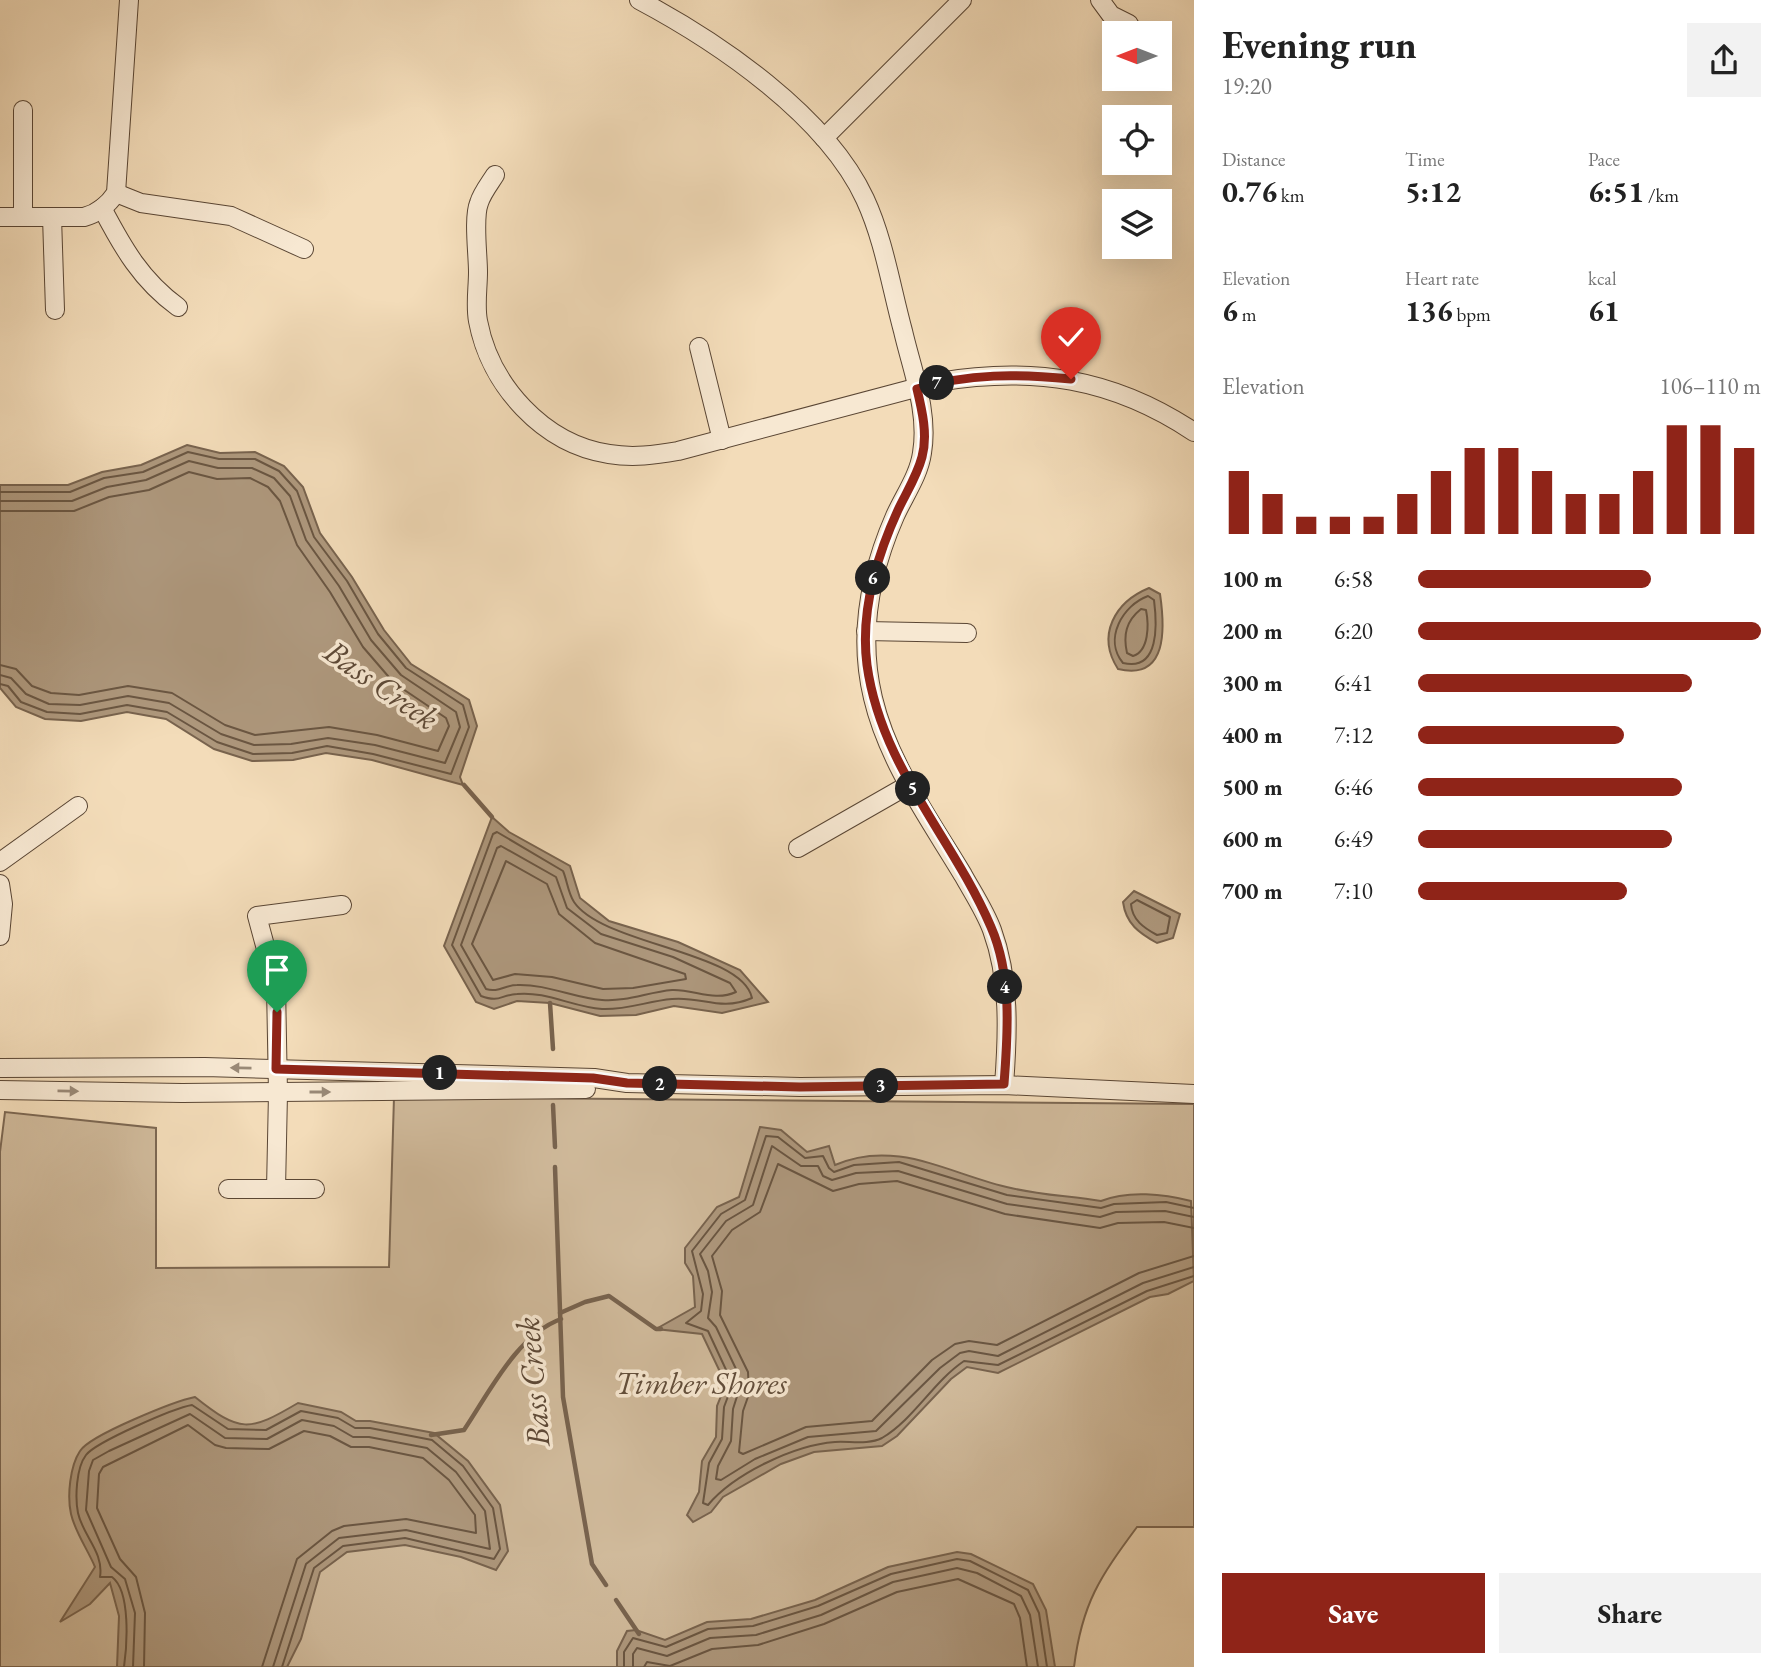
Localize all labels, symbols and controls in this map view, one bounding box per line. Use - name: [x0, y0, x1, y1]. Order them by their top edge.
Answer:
- text: Evening run: [1222, 20, 1417, 69]
- north arrow: [1102, 21, 1172, 91]
- map controls: [1102, 21, 1172, 259]
- button: share: [1687, 23, 1761, 97]
- text: 19:20: [1222, 71, 1272, 101]
- button: locate: [1102, 105, 1172, 175]
- text: Distance: [1222, 147, 1285, 172]
- text: Time: [1405, 147, 1445, 172]
- text: Pace: [1588, 147, 1620, 172]
- text: 0.76: [1222, 172, 1277, 211]
- text: 5:12: [1405, 172, 1461, 211]
- text: 6:51: [1588, 172, 1644, 211]
- text: km: [1277, 183, 1305, 208]
- text: /km: [1644, 183, 1679, 208]
- button: layers: [1102, 189, 1172, 259]
- text: Elevation: [1222, 266, 1290, 291]
- text: Heart rate: [1405, 266, 1479, 291]
- text: kcal: [1588, 266, 1617, 291]
- text: 6: [1222, 291, 1238, 330]
- text: 136: [1405, 291, 1453, 330]
- text: 61: [1588, 291, 1620, 330]
- text: m: [1238, 302, 1256, 327]
- text: bpm: [1453, 302, 1491, 327]
- pin: [1041, 307, 1101, 379]
- icon: check: [1052, 318, 1090, 356]
- pin: 7: [920, 366, 954, 400]
- text: 7: [931, 370, 942, 395]
- text: Elevation: [1222, 371, 1305, 401]
- text: 106–110 m: [1660, 371, 1761, 401]
- pin: 6: [856, 560, 890, 596]
- text: 100 m: [1222, 564, 1283, 594]
- text: 6:58: [1334, 564, 1373, 594]
- text: 6: [867, 565, 878, 590]
- text: 200 m: [1222, 616, 1283, 646]
- text: 6:20: [1334, 616, 1373, 646]
- water label: Bass Creek: [315, 629, 447, 739]
- text: 300 m: [1222, 668, 1283, 698]
- text: 6:41: [1334, 668, 1373, 698]
- text: 400 m: [1222, 720, 1283, 750]
- text: 7:12: [1334, 720, 1373, 750]
- pin: 5: [895, 772, 930, 806]
- text: 500 m: [1222, 772, 1283, 802]
- text: 6:46: [1334, 772, 1373, 802]
- text: 5: [907, 776, 918, 801]
- text: 600 m: [1222, 824, 1283, 854]
- text: 6:49: [1334, 824, 1373, 854]
- text: 700 m: [1222, 876, 1283, 906]
- text: 7:10: [1334, 876, 1373, 906]
- pin: [247, 940, 307, 1012]
- icon: arrive: [258, 951, 296, 989]
- pin: 4: [988, 970, 1023, 1004]
- text: 4: [999, 974, 1010, 999]
- pin: 1: [422, 1056, 458, 1090]
- text: 1: [434, 1060, 445, 1085]
- one-way arrow: [230, 1062, 252, 1074]
- pin: 2: [642, 1066, 678, 1102]
- pin: 3: [864, 1068, 898, 1104]
- text: 2: [654, 1071, 665, 1096]
- text: 3: [875, 1073, 886, 1098]
- one-way arrow: [57, 1085, 79, 1097]
- one-way arrow: [309, 1087, 331, 1098]
- water label: Bass Creek: [505, 1315, 560, 1450]
- park label: Timber Shores: [615, 1362, 787, 1404]
- button: Save: [1222, 1573, 1485, 1653]
- button: Share: [1499, 1573, 1761, 1653]

